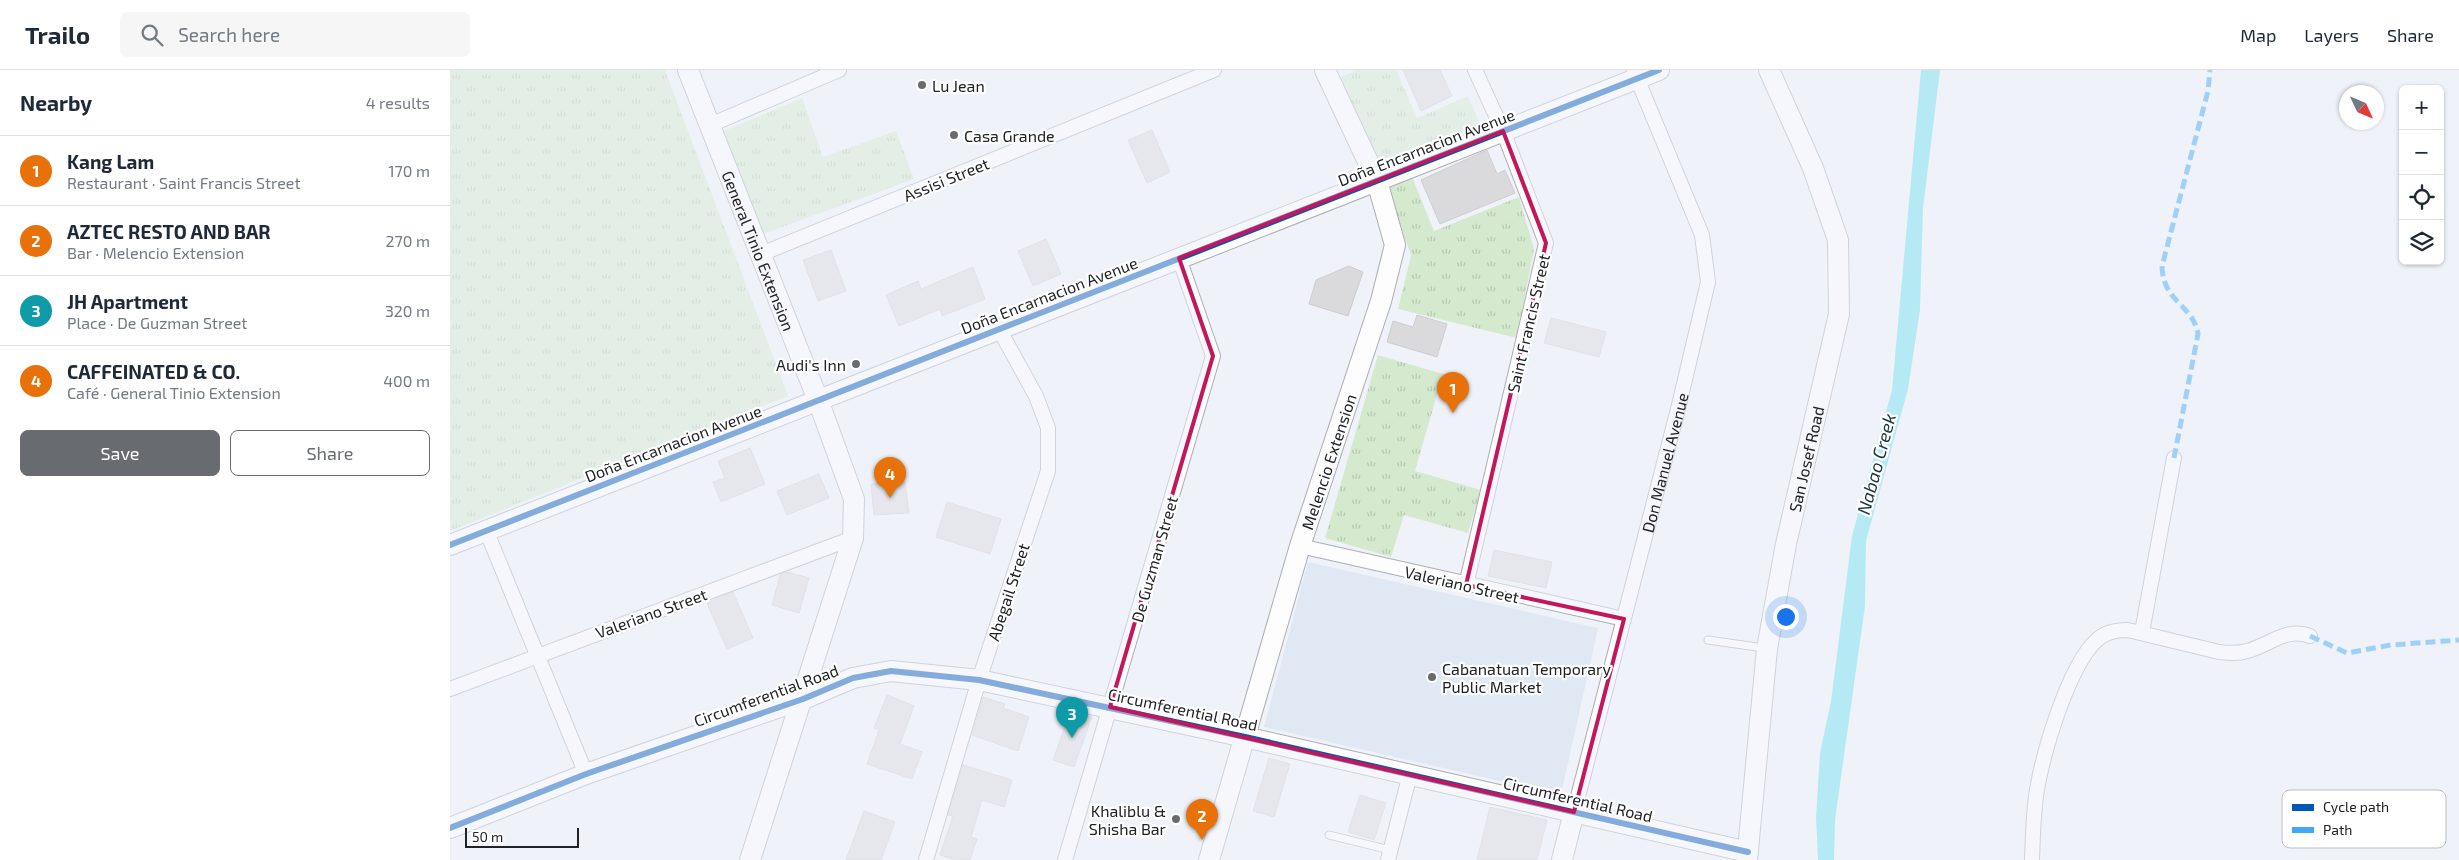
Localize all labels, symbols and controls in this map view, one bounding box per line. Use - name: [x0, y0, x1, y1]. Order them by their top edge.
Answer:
- search box: [120, 12, 470, 57]
- text: Trailo: [25, 20, 90, 49]
- icon: search: [138, 21, 166, 49]
- text: Search here: [178, 23, 280, 46]
- text: Map: [2240, 24, 2276, 46]
- text: Layers: [2304, 24, 2359, 46]
- text: Share: [2387, 24, 2434, 46]
- place label: Lu Jean: [932, 76, 985, 95]
- marker: Lu Jean: [916, 79, 928, 91]
- north arrow: [2339, 85, 2384, 130]
- map controls: [2399, 85, 2444, 265]
- button: +: [2399, 85, 2444, 130]
- text: Nearby: [20, 90, 92, 115]
- text: 4 results: [366, 93, 430, 112]
- street label: Doña Encarnacion Avenue: [1335, 104, 1517, 190]
- place label: Casa Grande: [964, 126, 1055, 145]
- marker: Casa Grande: [948, 129, 960, 141]
- button: −: [2399, 130, 2444, 175]
- text: Kang Lam: [67, 150, 154, 173]
- street label: Assisi Street: [901, 153, 991, 205]
- text: 1: [33, 161, 39, 180]
- text: 170 m: [388, 161, 430, 180]
- street label: General Tinio Extension: [719, 168, 799, 333]
- text: Restaurant · Saint Francis Street: [67, 173, 301, 192]
- button: locate: [2399, 175, 2444, 220]
- text: AZTEC RESTO AND BAR: [67, 220, 271, 243]
- button: layers: [2399, 220, 2444, 265]
- text: 2: [31, 231, 41, 250]
- text: 270 m: [386, 231, 430, 250]
- text: Bar · Melencio Extension: [67, 243, 244, 262]
- street label: Doña Encarnacion Avenue: [958, 252, 1140, 338]
- street label: Saint Francis Street: [1503, 252, 1553, 394]
- text: JH Apartment: [67, 290, 188, 313]
- text: 3: [31, 301, 41, 320]
- text: 320 m: [385, 301, 430, 320]
- text: Place · De Guzman Street: [67, 313, 247, 332]
- place label: Audi's Inn: [776, 355, 846, 374]
- marker: Audi's Inn: [850, 358, 862, 370]
- text: CAFFEINATED & CO.: [67, 360, 240, 383]
- text: 4: [31, 371, 41, 390]
- text: 400 m: [383, 371, 430, 390]
- pin: 1: [1437, 372, 1469, 413]
- text: Café · General Tinio Extension: [67, 383, 281, 402]
- street label: Melencio Extension: [1297, 391, 1359, 532]
- street label: Don Manuel Avenue: [1637, 391, 1691, 534]
- street label: Doña Encarnacion Avenue: [582, 400, 764, 486]
- street label: San Josef Road: [1784, 404, 1827, 514]
- water label: Nabao Creek: [1852, 411, 1900, 517]
- button: Save: [20, 430, 220, 476]
- button: Share: [230, 430, 430, 476]
- pin: 4: [874, 457, 906, 498]
- street label: De Guzman Street: [1127, 494, 1181, 624]
- street label: Abegail Street: [983, 541, 1033, 643]
- street label: Valeriano Street: [1403, 562, 1521, 606]
- street label: Valeriano Street: [593, 584, 709, 642]
- your location: [1773, 604, 1799, 630]
- place label: Cabanatuan Temporary Public Market: [1442, 659, 1611, 696]
- street label: Circumferential Road: [691, 660, 841, 730]
- marker: Cabanatuan Temporary Public Market: [1426, 671, 1438, 683]
- street label: Circumferential Road: [1106, 684, 1260, 734]
- pin: 3: [1056, 697, 1088, 738]
- street label: Circumferential Road: [1502, 773, 1654, 825]
- legend: [2282, 790, 2446, 848]
- text: Cycle path: [2323, 798, 2389, 815]
- pin: 2: [1186, 799, 1218, 840]
- place label: Khaliblu & Shisha Bar: [1089, 801, 1167, 838]
- marker: Khaliblu & Shisha Bar: [1170, 813, 1182, 825]
- text: Path: [2323, 821, 2352, 838]
- scale bar: [465, 825, 579, 848]
- text: 50 m: [472, 828, 503, 845]

